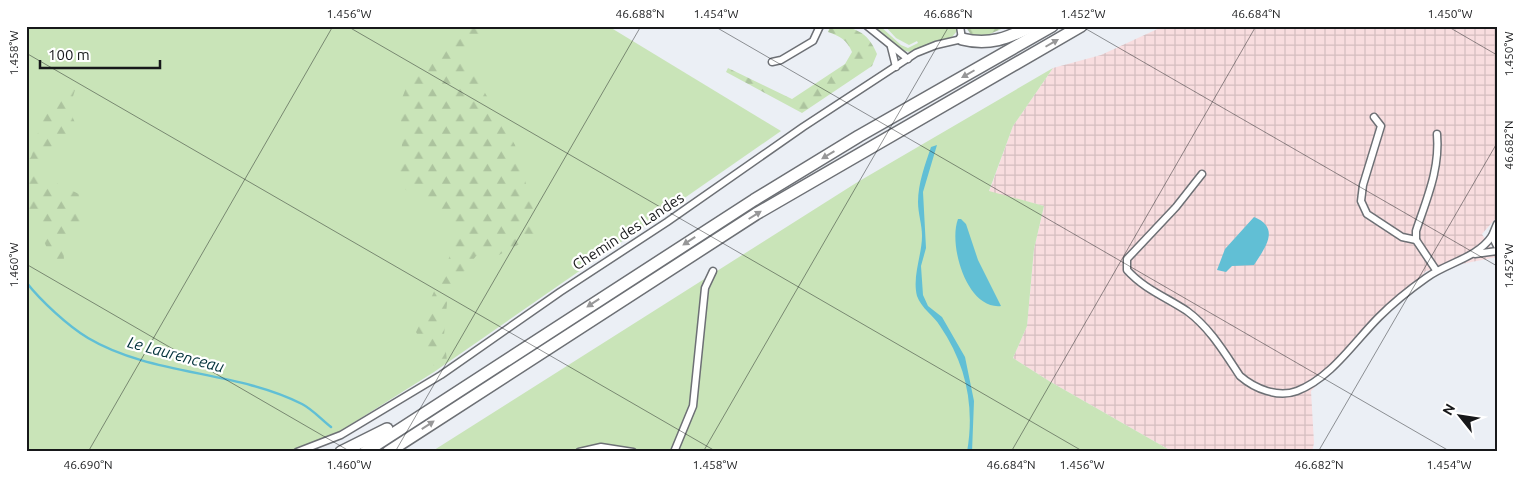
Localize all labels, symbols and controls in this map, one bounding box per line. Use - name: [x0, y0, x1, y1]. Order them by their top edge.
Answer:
- text: 1.456°W: [327, 7, 372, 20]
- text: 46.688°N: [615, 7, 665, 20]
- text: 1.454°W: [694, 7, 739, 20]
- text: 46.686°N: [923, 7, 973, 20]
- text: 1.452°W: [1061, 7, 1106, 20]
- text: 46.684°N: [1231, 7, 1281, 20]
- text: 1.450°W: [1428, 7, 1473, 20]
- text: 1.458°W: [7, 31, 20, 76]
- text: 1.450°W: [1502, 32, 1515, 77]
- scale bar: [40, 38, 160, 70]
- one-way arrow: [1044, 39, 1059, 47]
- text: 100 m: [48, 46, 90, 63]
- one-way arrow: [962, 69, 975, 78]
- text: 46.682°N: [1502, 120, 1515, 170]
- one-way arrow: [820, 151, 835, 159]
- street label: Chemin des Landes: [569, 189, 687, 273]
- one-way arrow: [749, 210, 762, 219]
- one-way arrow: [683, 236, 696, 245]
- text: 1.460°W: [7, 243, 20, 288]
- text: 1.452°W: [1502, 244, 1515, 289]
- one-way arrow: [587, 298, 600, 308]
- water label: Le Laurenceau: [126, 332, 227, 376]
- north arrow: [1436, 390, 1486, 440]
- text: N: [1439, 401, 1458, 418]
- one-way arrow: [422, 420, 435, 430]
- text: 46.690°N: [63, 458, 113, 471]
- text: 1.460°W: [327, 458, 372, 471]
- text: 1.458°W: [693, 458, 738, 471]
- text: 46.684°N: [986, 458, 1036, 471]
- text: 1.456°W: [1060, 458, 1105, 471]
- text: 46.682°N: [1294, 458, 1344, 471]
- text: 1.454°W: [1427, 458, 1472, 471]

